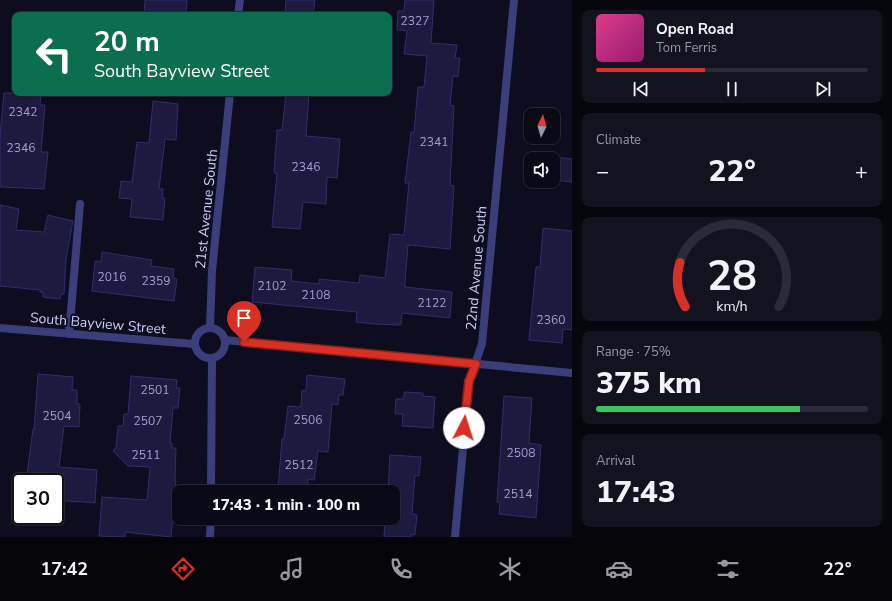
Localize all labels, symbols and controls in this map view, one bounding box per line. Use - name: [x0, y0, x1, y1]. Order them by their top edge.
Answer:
- house number: 2327: [401, 13, 429, 29]
- text: Open Road: [656, 19, 734, 39]
- text: 20 m: [94, 23, 160, 61]
- icon: left: [28, 28, 80, 80]
- text: Tom Ferris: [656, 39, 717, 57]
- text: South Bayview Street: [94, 59, 269, 83]
- icon: previous: [630, 78, 652, 100]
- icon: pause: [721, 78, 743, 100]
- icon: next: [812, 78, 834, 100]
- house number: 2342: [9, 104, 37, 120]
- north arrow: [524, 108, 560, 144]
- map controls: [524, 108, 560, 188]
- text: Climate: [596, 131, 641, 149]
- house number: 2341: [420, 134, 448, 150]
- house number: 2346: [7, 140, 35, 156]
- street label: 21st Avenue South: [191, 148, 222, 270]
- text: 22°: [708, 151, 756, 192]
- button: sound: [524, 152, 560, 188]
- text: −: [596, 157, 609, 187]
- text: +: [855, 157, 868, 187]
- house number: 2346: [292, 159, 320, 175]
- street label: 22nd Avenue South: [462, 205, 491, 331]
- text: 28: [707, 247, 757, 304]
- house number: 2016: [98, 269, 126, 285]
- house number: 2359: [142, 273, 170, 289]
- house number: 2102: [258, 278, 286, 294]
- house number: 2108: [302, 287, 330, 303]
- house number: 2122: [418, 295, 446, 311]
- text: km/h: [716, 296, 748, 315]
- pin: [227, 301, 261, 342]
- icon: arrive: [233, 307, 255, 329]
- street label: South Bayview Street: [29, 308, 167, 339]
- house number: 2360: [537, 312, 565, 328]
- text: Range · 75%: [596, 343, 671, 361]
- text: 375 km: [596, 363, 702, 404]
- house number: 2501: [141, 382, 169, 398]
- position arrow: [443, 407, 485, 449]
- house number: 2504: [43, 408, 71, 424]
- house number: 2506: [294, 412, 322, 428]
- house number: 2507: [134, 413, 162, 429]
- house number: 2508: [507, 445, 535, 461]
- house number: 2511: [132, 447, 160, 463]
- text: Arrival: [596, 452, 635, 470]
- house number: 2512: [285, 457, 313, 473]
- text: 17:43: [596, 472, 676, 513]
- speed limit sign: 30: [12, 473, 64, 525]
- house number: 2514: [504, 486, 532, 502]
- text: 17:43 · 1 min · 100 m: [212, 495, 360, 515]
- icon: directions: [169, 555, 197, 583]
- icon: music: [278, 555, 306, 583]
- icon: phone: [387, 555, 415, 583]
- icon: climate: [496, 555, 524, 583]
- icon: car: [605, 555, 633, 583]
- icon: filters: [714, 555, 742, 583]
- text: 17:42: [40, 557, 88, 581]
- text: 22°: [823, 557, 851, 581]

